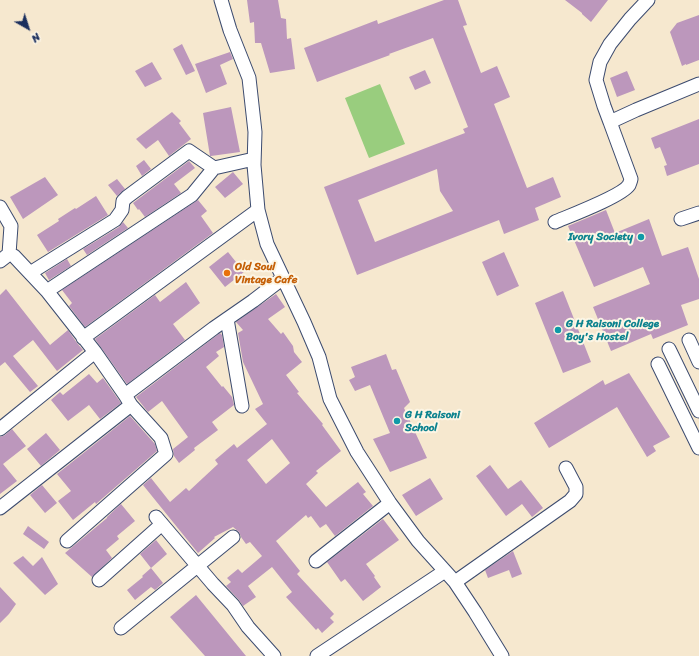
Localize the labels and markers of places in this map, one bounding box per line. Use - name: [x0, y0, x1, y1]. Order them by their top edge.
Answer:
- place label: Ivory Society: [568, 230, 633, 244]
- marker: Ivory Society: [636, 232, 646, 242]
- place label: Old Soul Vintage Cafe: [235, 260, 297, 286]
- marker: Old Soul Vintage Cafe: [222, 268, 232, 278]
- place label: G H Raisoni College Boy's Hostel: [566, 317, 659, 343]
- marker: G H Raisoni College Boy's Hostel: [553, 325, 563, 335]
- place label: G H Raisoni School: [405, 408, 460, 434]
- marker: G H Raisoni School: [392, 416, 402, 426]

